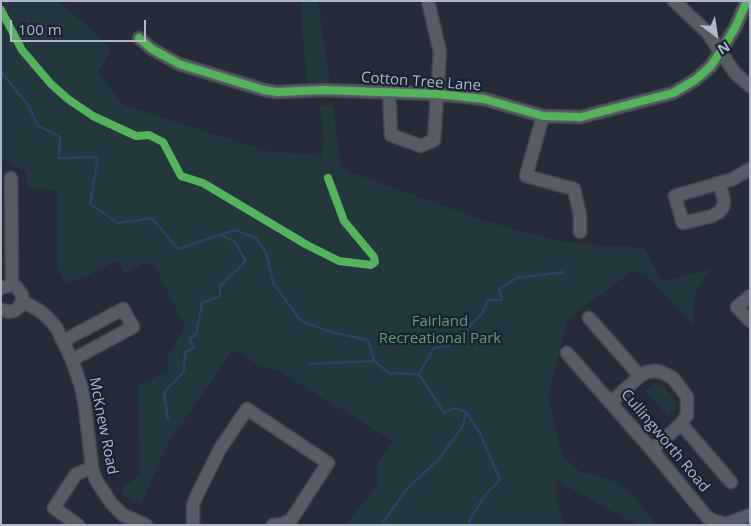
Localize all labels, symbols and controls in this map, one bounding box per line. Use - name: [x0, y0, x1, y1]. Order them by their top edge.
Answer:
- scale bar: [12, 10, 149, 42]
- north arrow: [691, 10, 741, 60]
- text: 100 m: [18, 19, 62, 39]
- text: N: [714, 37, 734, 59]
- street label: Cotton Tree Lane: [360, 69, 482, 95]
- park label: Fairland Recreational Park: [379, 313, 501, 348]
- street label: McKnew Road: [85, 376, 121, 476]
- street label: Cullingworth Road: [617, 386, 713, 496]

